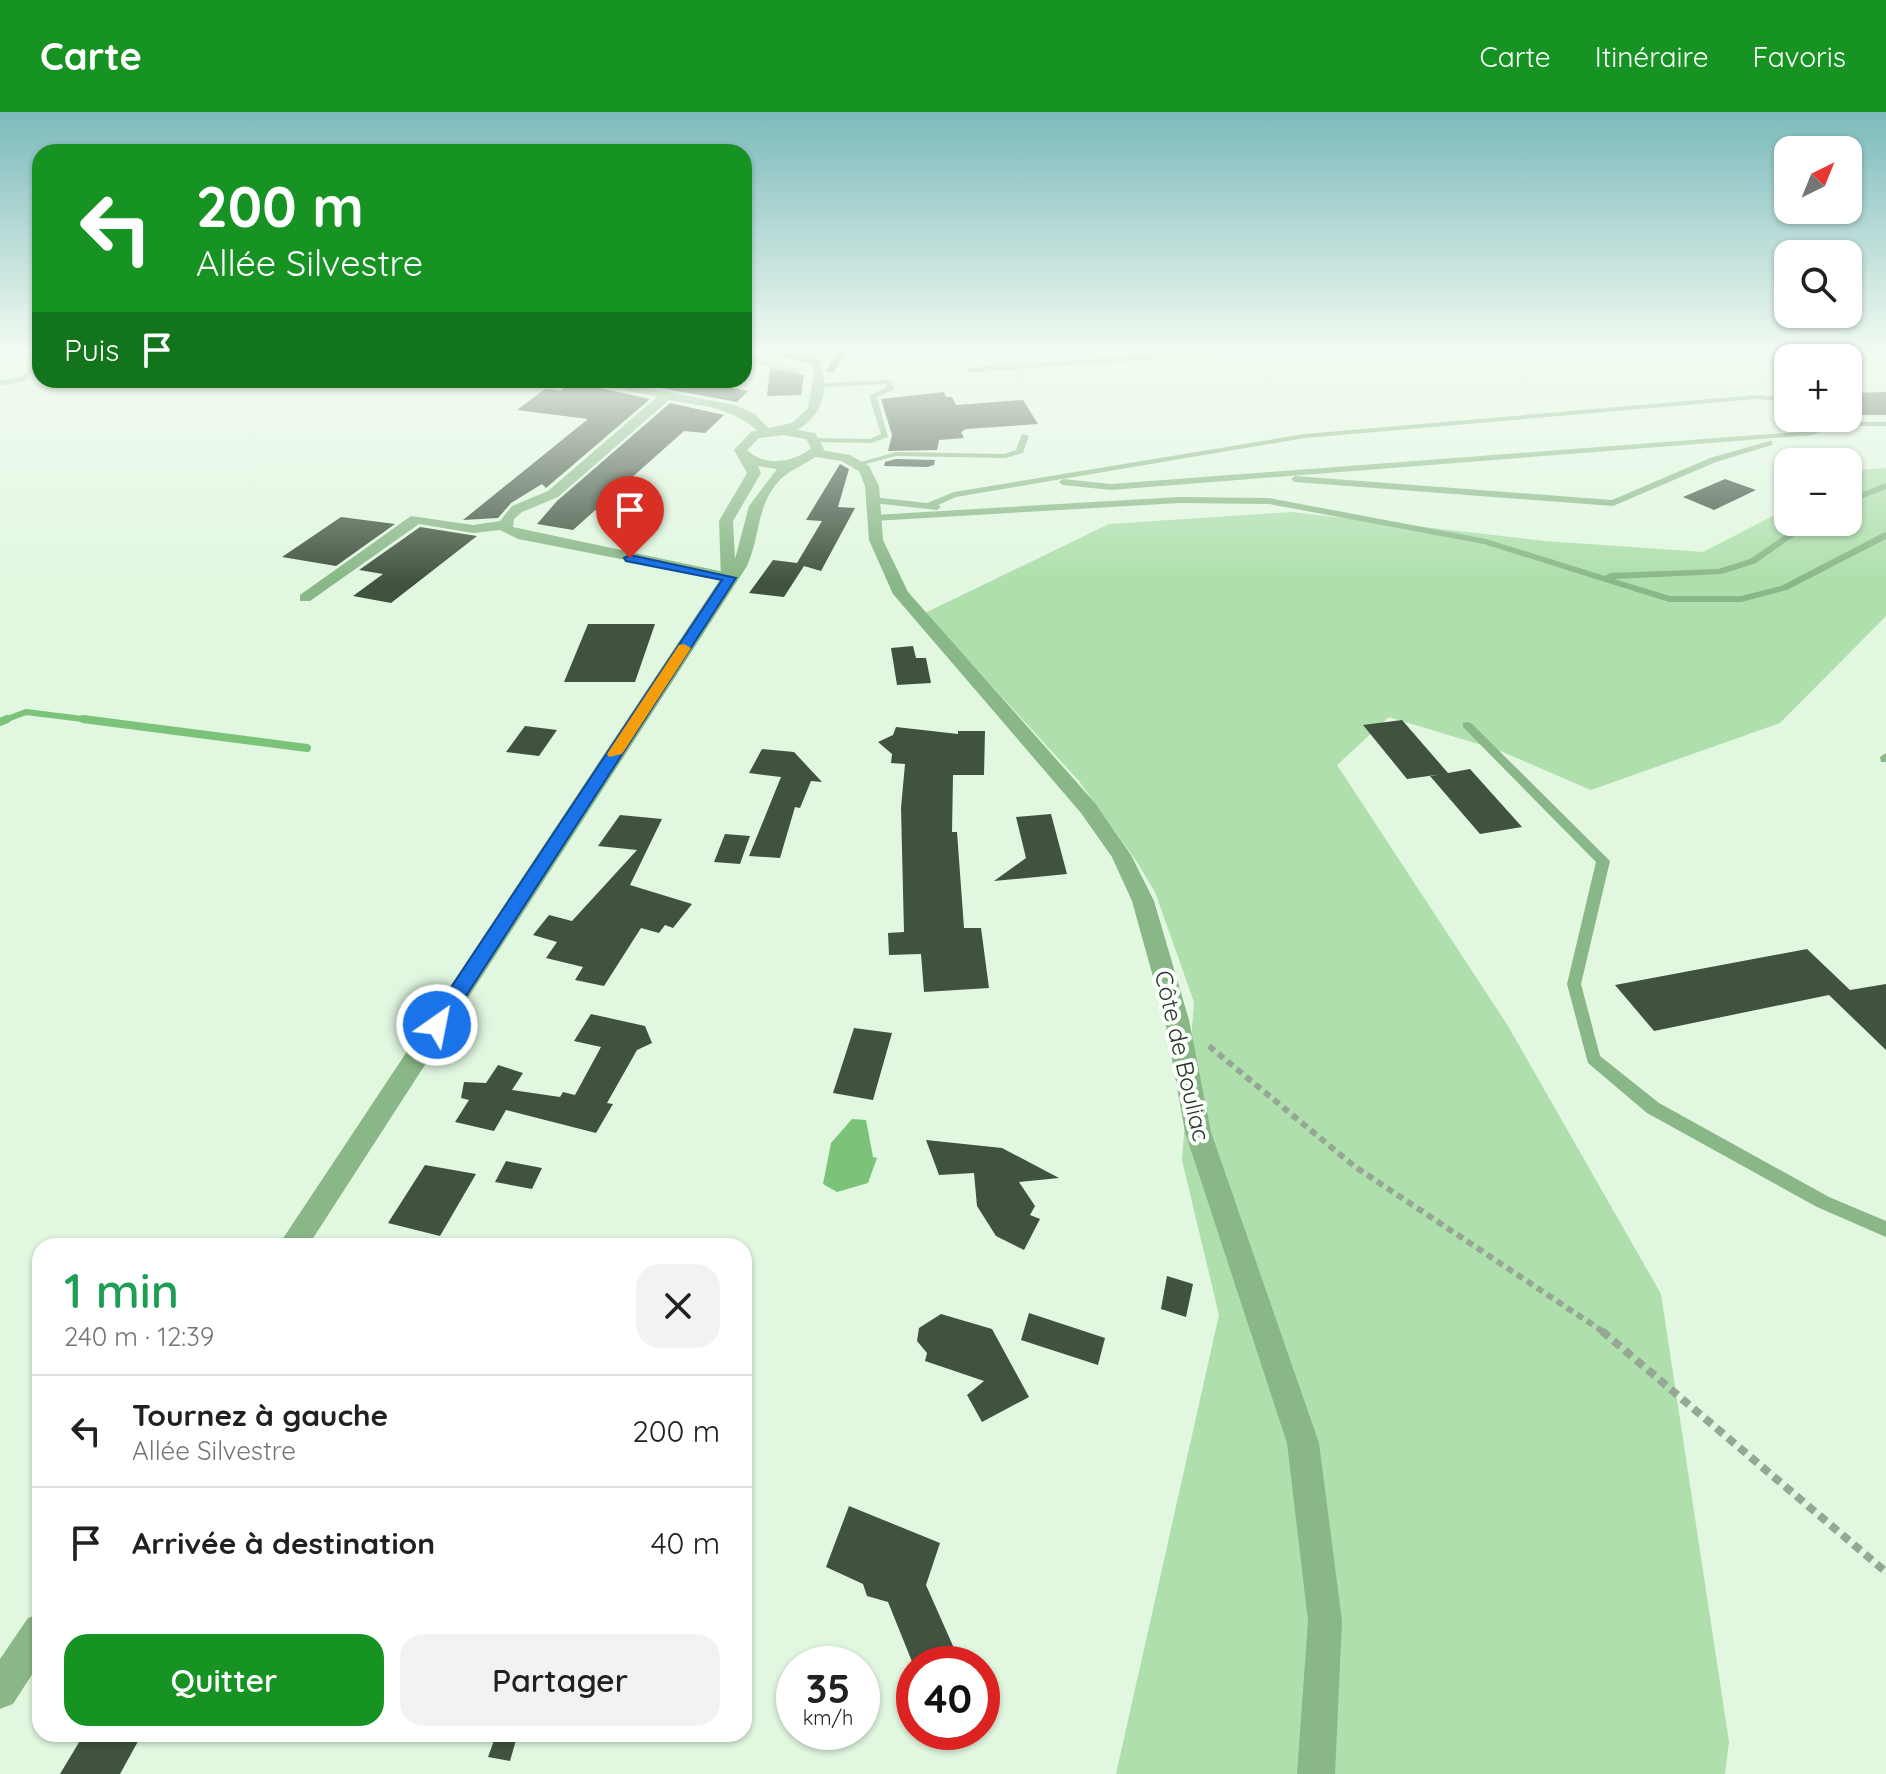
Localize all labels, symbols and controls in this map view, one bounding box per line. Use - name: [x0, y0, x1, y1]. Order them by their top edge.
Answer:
- text: Carte: [40, 32, 142, 80]
- text: Carte: [1479, 39, 1551, 74]
- text: Itinéraire: [1595, 39, 1709, 74]
- text: Favoris: [1753, 39, 1846, 74]
- north arrow: [1774, 136, 1862, 224]
- map controls: [1774, 136, 1862, 536]
- text: 200 m: [196, 171, 364, 241]
- icon: left: [64, 176, 168, 280]
- text: Allée Silvestre: [196, 240, 423, 285]
- button: search: [1774, 240, 1862, 328]
- icon: arrive: [135, 328, 179, 372]
- text: Puis: [64, 331, 119, 369]
- button: +: [1774, 344, 1862, 432]
- button: −: [1774, 448, 1862, 536]
- pin: [596, 476, 664, 558]
- icon: arrive: [608, 488, 652, 532]
- street label: Côte de Bouliac: [1149, 967, 1217, 1144]
- position arrow: [395, 983, 479, 1067]
- text: 1 min: [64, 1260, 179, 1320]
- button: close: [636, 1264, 720, 1348]
- text: 240 m · 12:39: [64, 1320, 214, 1353]
- text: Tournez à gauche: [132, 1396, 388, 1434]
- icon: left: [64, 1409, 108, 1453]
- text: 200 m: [632, 1412, 720, 1450]
- text: Allée Silvestre: [132, 1434, 296, 1467]
- icon: arrive: [64, 1521, 108, 1565]
- text: Arrivée à destination: [132, 1524, 435, 1562]
- text: 40 m: [651, 1524, 720, 1562]
- button: Quitter: [64, 1634, 384, 1726]
- button: Partager: [400, 1634, 720, 1726]
- speed limit sign: 40: [896, 1646, 1000, 1750]
- text: 35: [806, 1663, 850, 1713]
- text: km/h: [803, 1705, 853, 1730]

